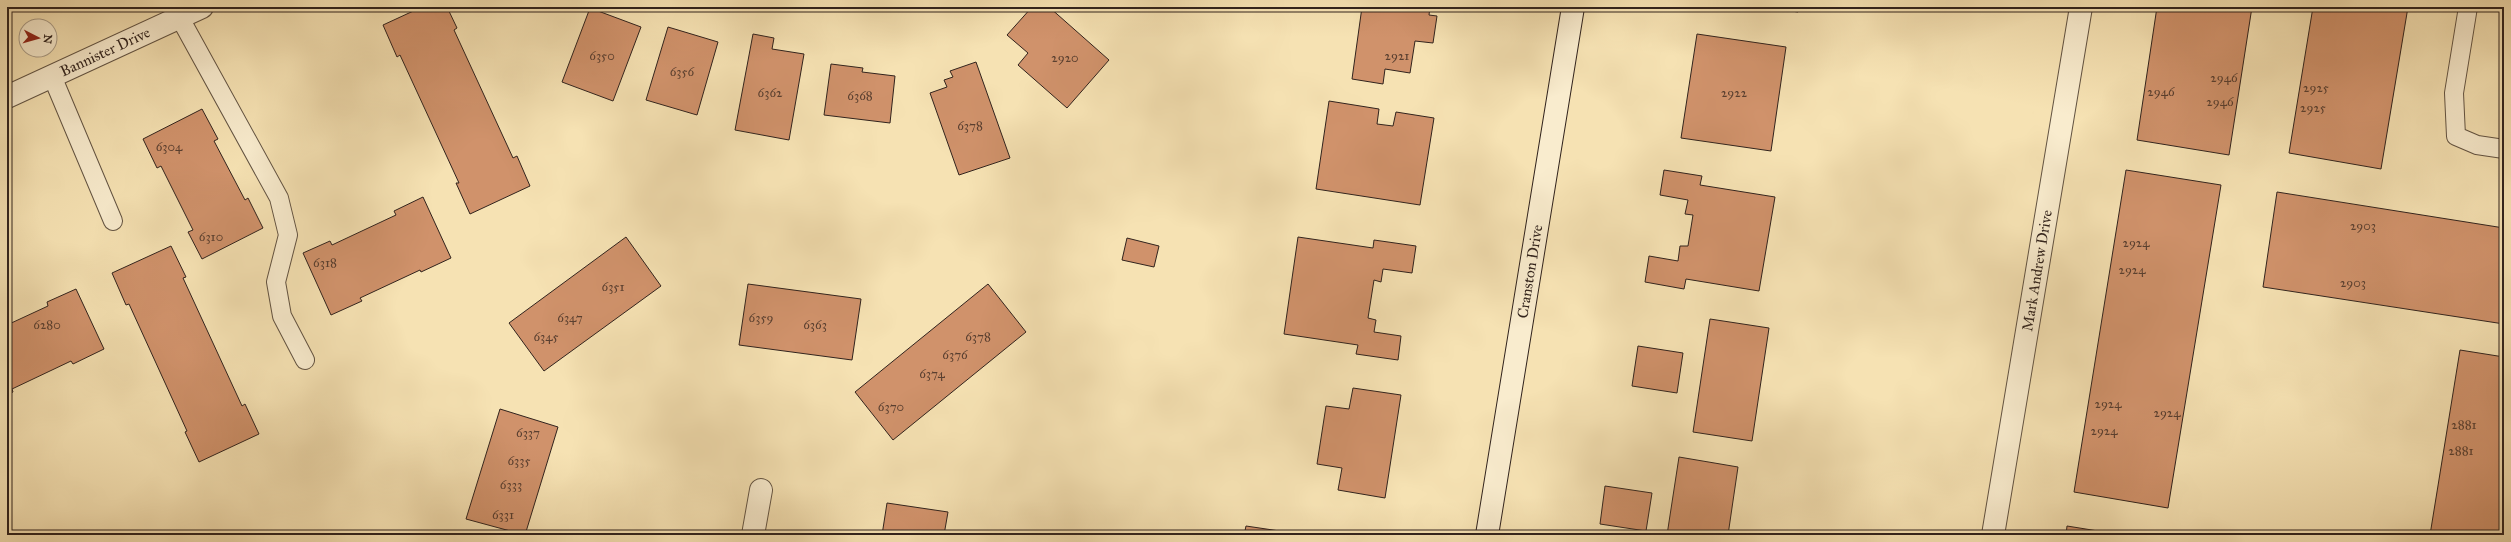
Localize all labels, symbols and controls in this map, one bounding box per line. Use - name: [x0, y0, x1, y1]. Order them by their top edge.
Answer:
- north arrow: [18, 18, 58, 58]
- street label: Bannister Drive: [57, 23, 153, 80]
- text: N: [40, 34, 54, 45]
- house number: 6350: [589, 48, 615, 64]
- house number: 2921: [1385, 48, 1409, 64]
- house number: 2920: [1051, 50, 1079, 66]
- house number: 6356: [670, 64, 695, 80]
- house number: 2946: [2210, 70, 2238, 86]
- house number: 2925: [2303, 80, 2329, 96]
- house number: 2946: [2147, 84, 2175, 100]
- house number: 6362: [758, 85, 783, 101]
- house number: 2922: [1721, 85, 1748, 101]
- house number: 6368: [847, 88, 873, 104]
- house number: 2946: [2206, 94, 2234, 110]
- house number: 2925: [2300, 100, 2326, 116]
- house number: 6378: [957, 118, 983, 134]
- house number: 6304: [156, 139, 183, 155]
- street label: Mark Andrew Drive: [2018, 209, 2056, 333]
- house number: 2903: [2350, 218, 2376, 234]
- street label: Cranston Drive: [1513, 223, 1546, 320]
- house number: 6310: [199, 229, 223, 245]
- house number: 2924: [2122, 235, 2150, 251]
- house number: 6318: [313, 255, 337, 271]
- house number: 2924: [2118, 262, 2146, 278]
- house number: 2903: [2340, 275, 2366, 291]
- house number: 6351: [601, 279, 625, 295]
- house number: 6347: [557, 310, 583, 326]
- house number: 6359: [749, 310, 773, 326]
- house number: 6280: [33, 317, 61, 333]
- house number: 6363: [803, 317, 827, 333]
- house number: 6345: [533, 329, 559, 345]
- house number: 6378: [965, 329, 991, 345]
- house number: 6376: [942, 347, 968, 363]
- house number: 6374: [919, 366, 946, 382]
- house number: 2924: [2094, 396, 2122, 412]
- house number: 6370: [878, 399, 904, 415]
- house number: 2924: [2153, 405, 2181, 421]
- house number: 2881: [2451, 417, 2477, 433]
- house number: 2924: [2090, 423, 2118, 439]
- house number: 6337: [516, 425, 540, 441]
- house number: 2881: [2448, 443, 2474, 459]
- house number: 6335: [507, 453, 531, 469]
- house number: 6333: [500, 477, 522, 493]
- house number: 6331: [492, 507, 514, 523]

